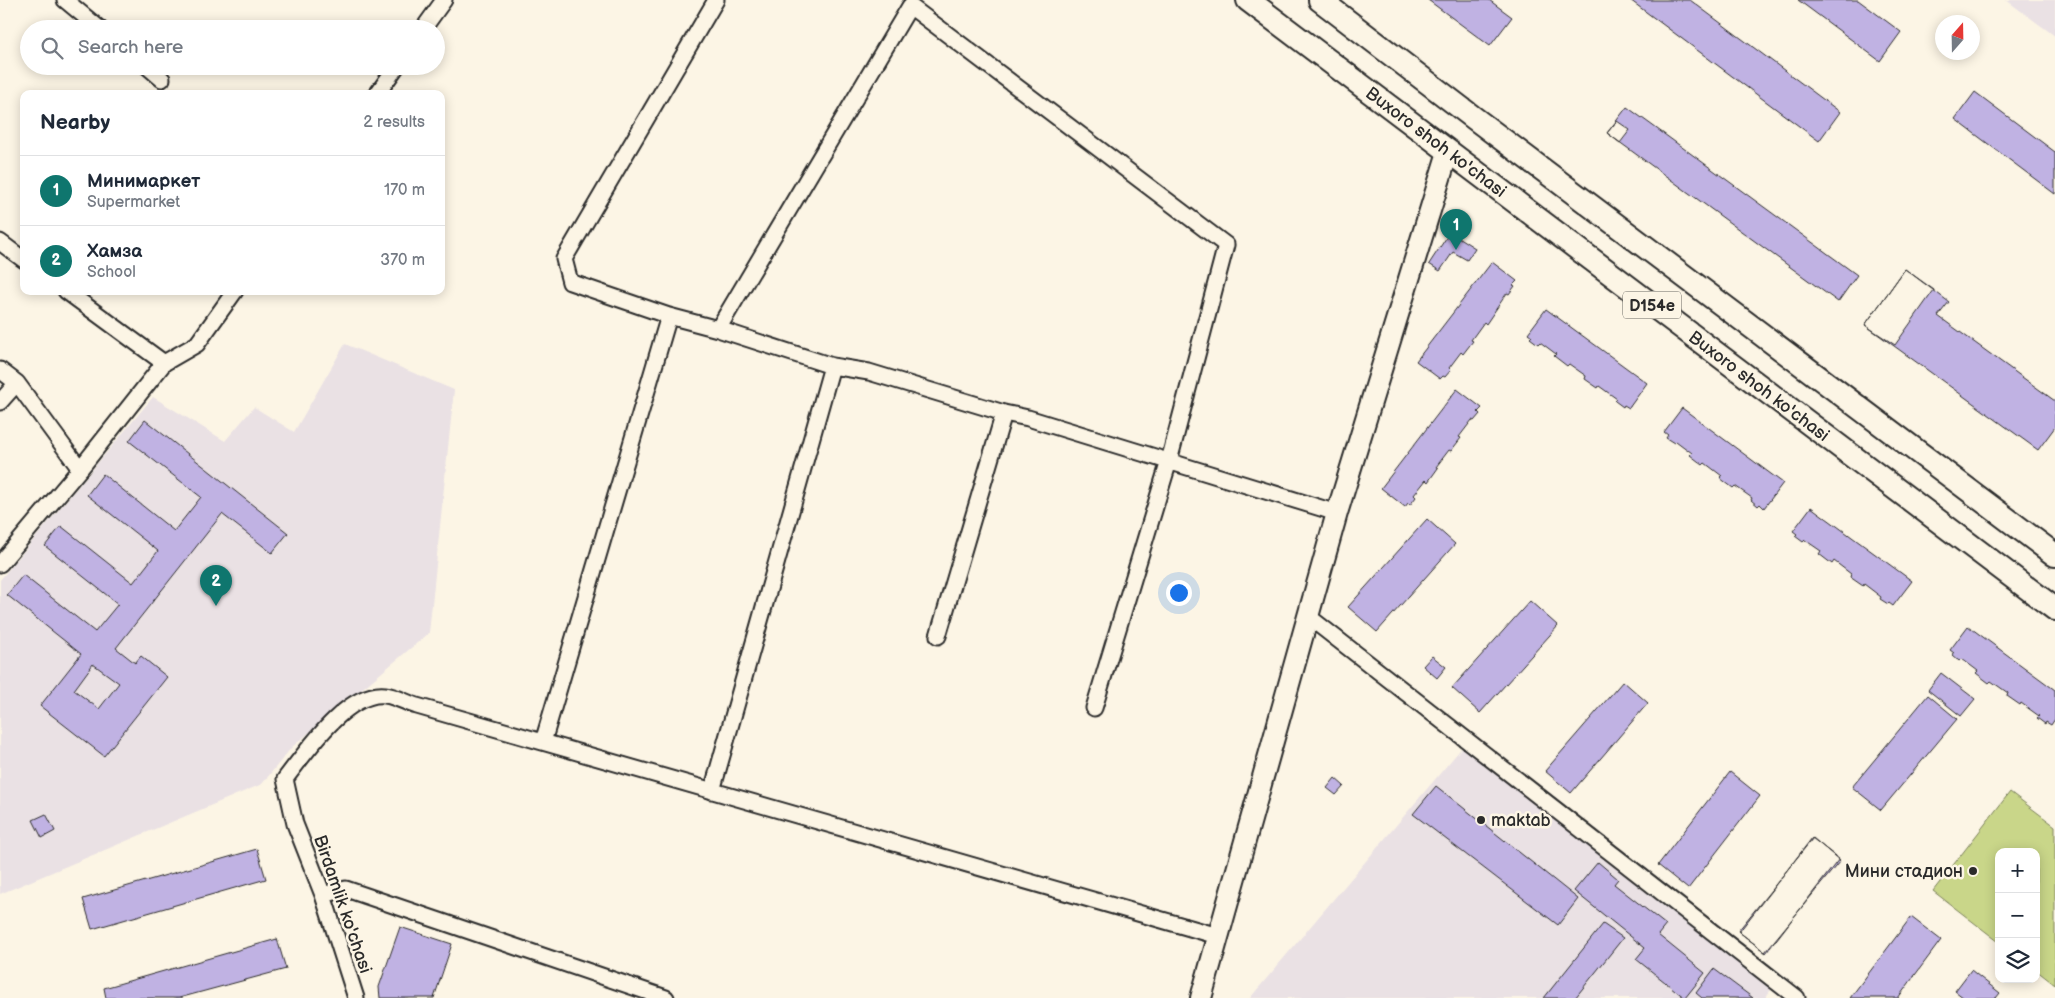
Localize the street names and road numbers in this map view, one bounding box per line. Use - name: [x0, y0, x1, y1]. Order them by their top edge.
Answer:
- street label: Buxoro shoh ko'chasi: [1361, 83, 1510, 202]
- road number: D154e: [1623, 292, 1681, 318]
- street label: Buxoro shoh ko'chasi: [1684, 327, 1833, 446]
- street label: Birdamlik ko'chasi: [309, 832, 376, 976]

